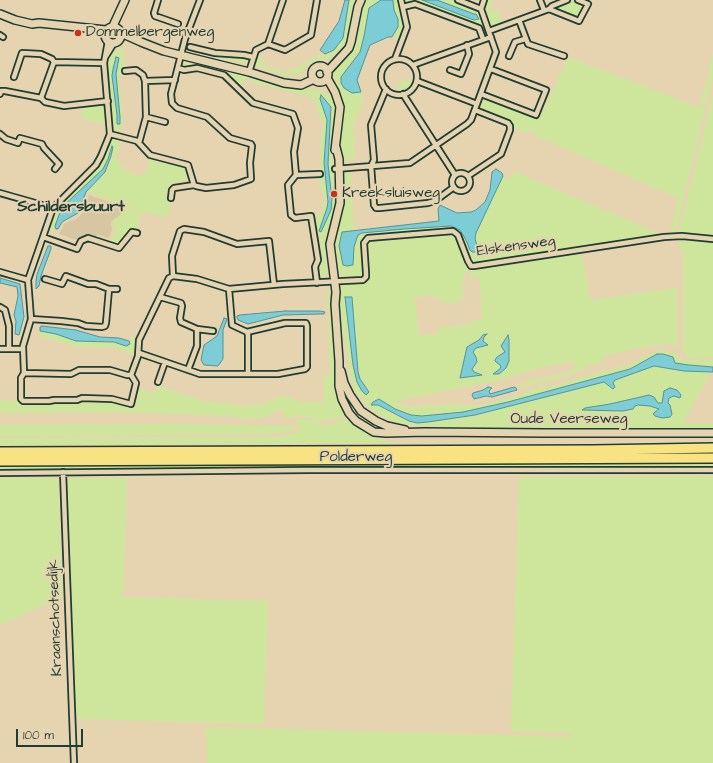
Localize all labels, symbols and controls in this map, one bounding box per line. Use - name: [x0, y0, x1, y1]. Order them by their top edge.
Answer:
- place label: Dommelbergenweg: [86, 24, 214, 42]
- marker: Dommelbergenweg: [73, 28, 83, 38]
- place label: Kreeksluisweg: [342, 185, 440, 203]
- marker: Kreeksluisweg: [329, 189, 339, 199]
- district label: Schildersbuurt: [17, 198, 125, 218]
- street label: Elskensweg: [476, 233, 556, 261]
- street label: Oude Veerseweg: [510, 411, 628, 429]
- street label: Polderweg: [320, 449, 392, 467]
- street label: Kraanschotsedijk: [45, 559, 67, 677]
- scale bar: [18, 721, 85, 747]
- text: 100 m: [23, 727, 54, 744]

